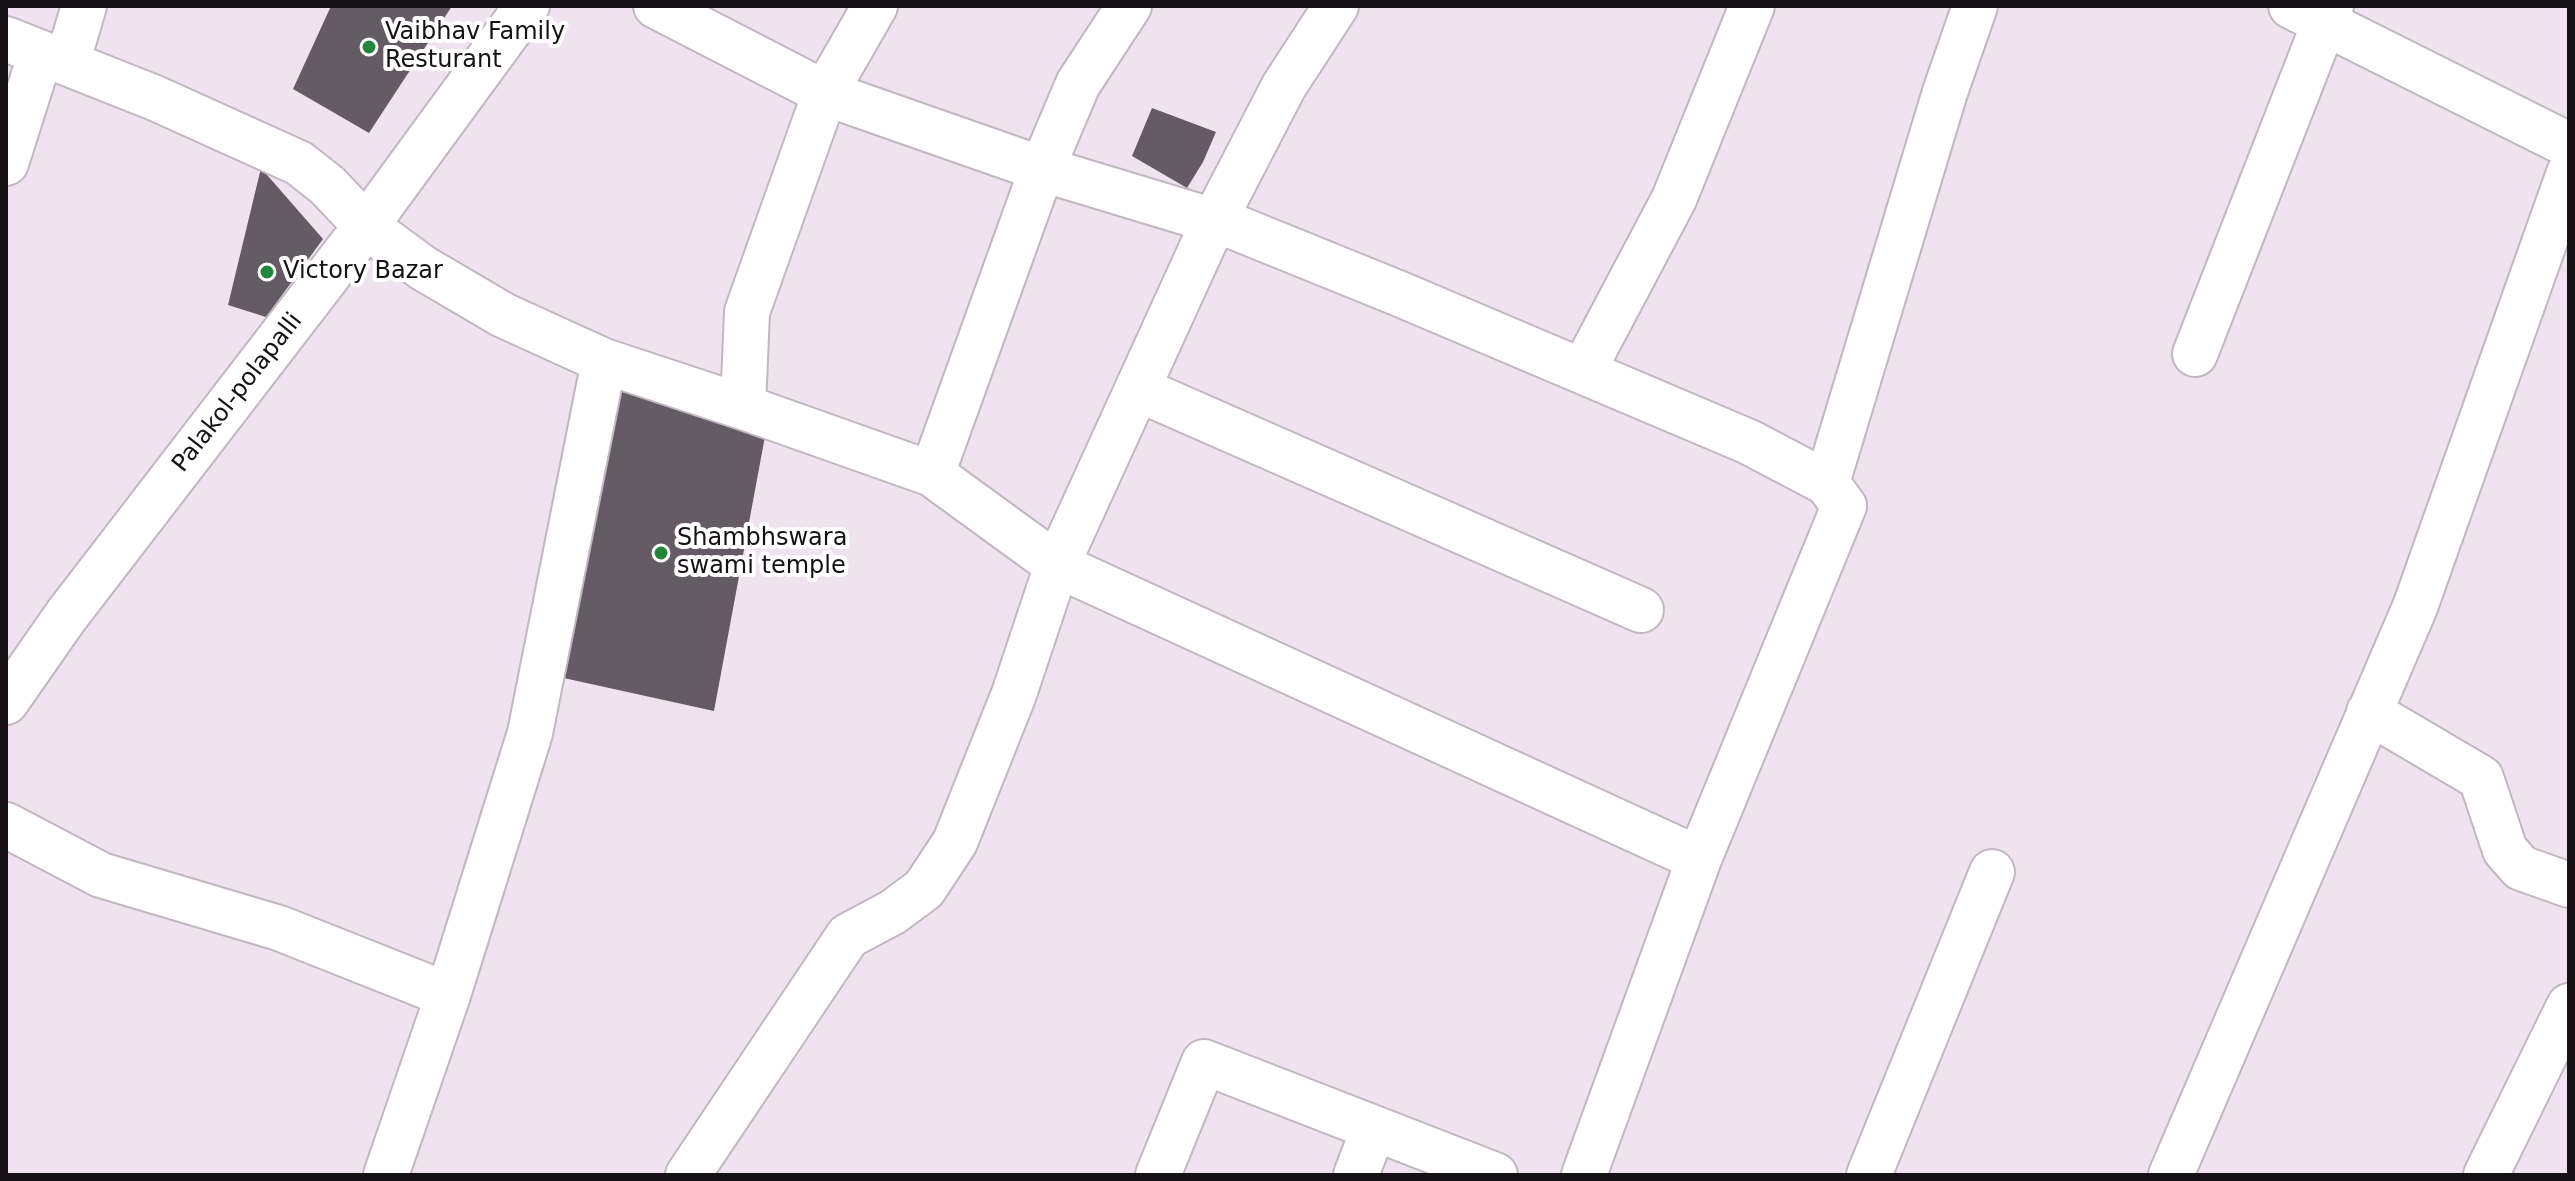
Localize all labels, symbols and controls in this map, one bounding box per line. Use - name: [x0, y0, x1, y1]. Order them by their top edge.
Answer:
- place label: Vaibhav Family Resturant: [385, 19, 565, 75]
- marker: Vaibhav Family Resturant: [360, 38, 378, 56]
- place label: Victory Bazar: [283, 258, 443, 286]
- marker: Victory Bazar: [258, 263, 276, 281]
- street label: Palakol-polapalli: [167, 308, 309, 478]
- place label: Shambhswara swami temple: [677, 525, 847, 581]
- marker: Shambhswara swami temple: [652, 544, 670, 562]

